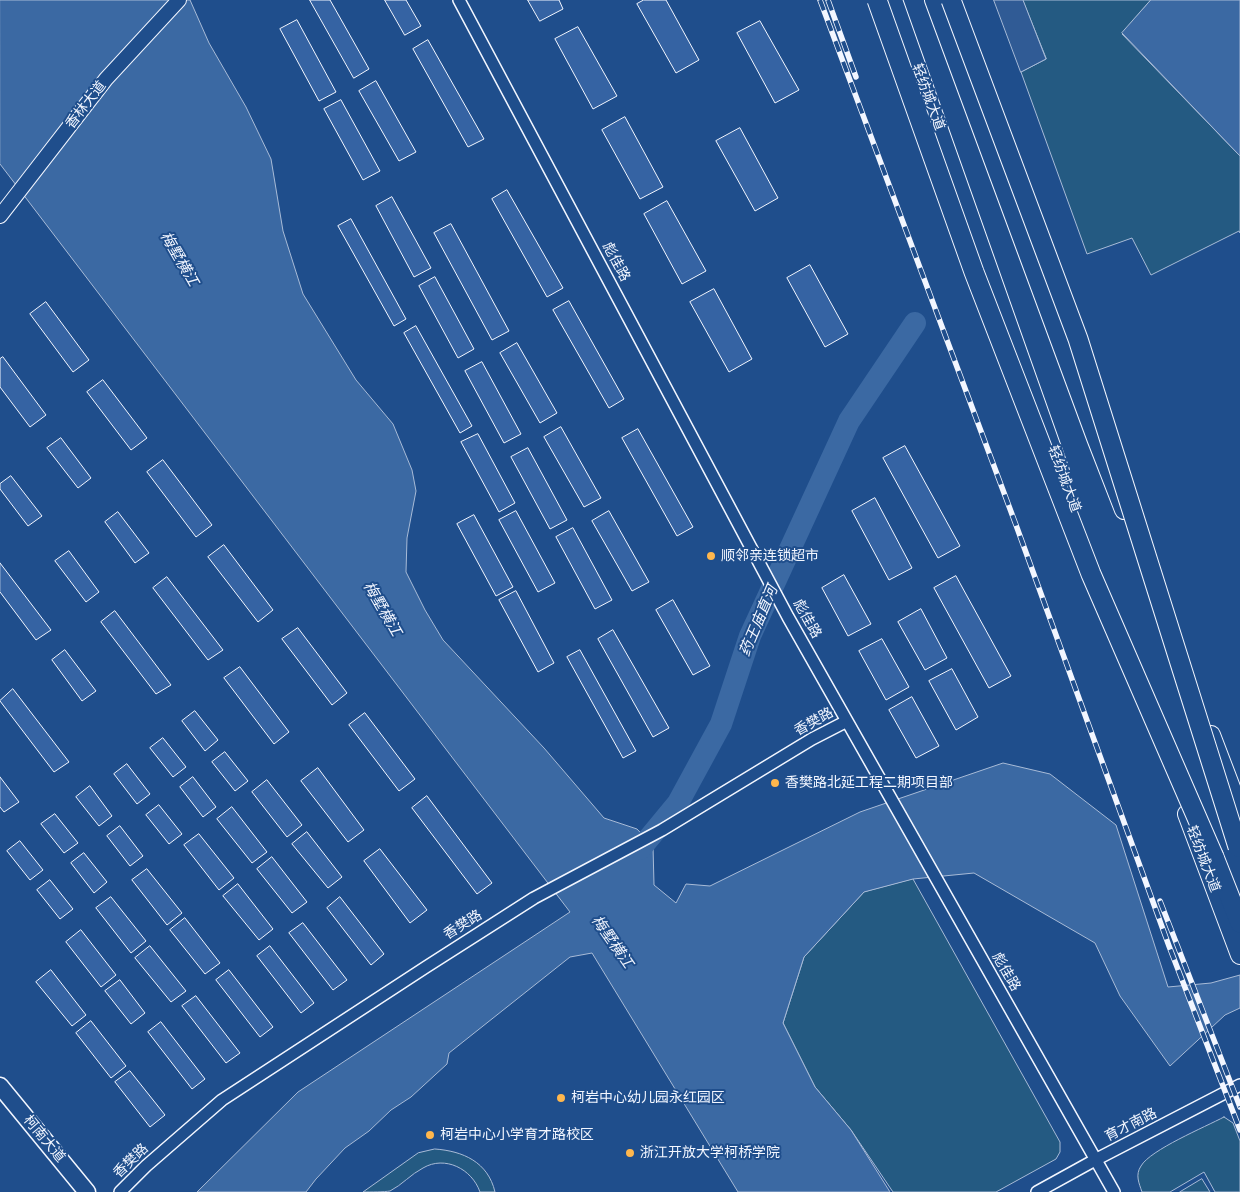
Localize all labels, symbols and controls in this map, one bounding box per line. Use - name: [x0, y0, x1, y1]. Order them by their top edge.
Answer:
- street label: 轻纺城大道: [908, 61, 948, 133]
- street label: 香林大道: [62, 78, 110, 132]
- water label: 梅墅横江: [156, 229, 202, 289]
- street label: 彪佳路: [599, 240, 633, 284]
- street label: 轻纺城大道: [1044, 443, 1084, 515]
- place label: 顺邻亲连锁超市: [721, 548, 819, 564]
- marker: 顺邻亲连锁超市: [705, 550, 717, 562]
- water label: 梅墅横江: [359, 579, 405, 639]
- water label: 药王庙直河: [736, 583, 782, 659]
- street label: 彪佳路: [789, 597, 825, 641]
- street label: 香樊路: [792, 704, 836, 740]
- place label: 香樊路北延工程二期项目部: [785, 775, 953, 791]
- marker: 香樊路北延工程二期项目部: [769, 777, 781, 789]
- street label: 轻纺城大道: [1183, 823, 1223, 895]
- street label: 香樊路: [441, 907, 485, 943]
- water label: 梅墅横江: [587, 912, 637, 972]
- street label: 彪佳路: [988, 950, 1024, 994]
- place label: 柯岩中心幼儿园永红园区: [571, 1090, 725, 1106]
- marker: 柯岩中心幼儿园永红园区: [555, 1092, 567, 1104]
- street label: 育才南路: [1102, 1105, 1160, 1145]
- street label: 柯南大道: [20, 1112, 68, 1166]
- place label: 柯岩中心小学育才路校区: [440, 1127, 594, 1143]
- marker: 柯岩中心小学育才路校区: [424, 1129, 436, 1141]
- street label: 香樊路: [110, 1140, 152, 1182]
- place label: 浙江开放大学柯桥学院: [640, 1145, 780, 1161]
- marker: 浙江开放大学柯桥学院: [624, 1147, 636, 1159]

